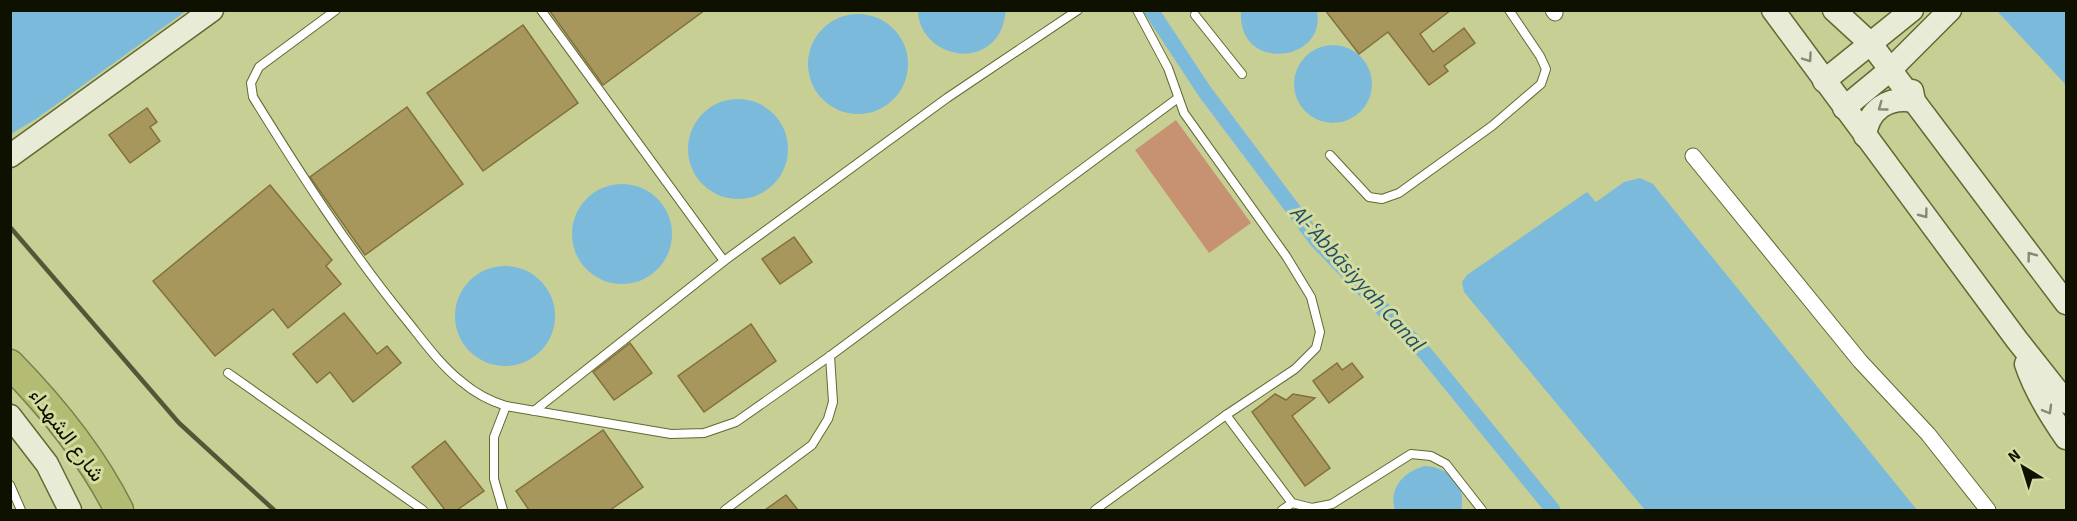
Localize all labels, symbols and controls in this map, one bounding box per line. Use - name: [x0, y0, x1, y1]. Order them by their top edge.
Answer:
- one-way arrow: [1801, 51, 1812, 62]
- one-way arrow: [1877, 100, 1888, 111]
- water label: Al-ʿAbbāsiyyah Canal: [1282, 197, 1433, 360]
- one-way arrow: [1916, 208, 1927, 219]
- one-way arrow: [2028, 252, 2039, 263]
- street label: شارع الشهداء: [22, 382, 112, 488]
- one-way arrow: [2041, 404, 2052, 414]
- north arrow: [1993, 437, 2053, 497]
- text: N: [2003, 444, 2025, 468]

